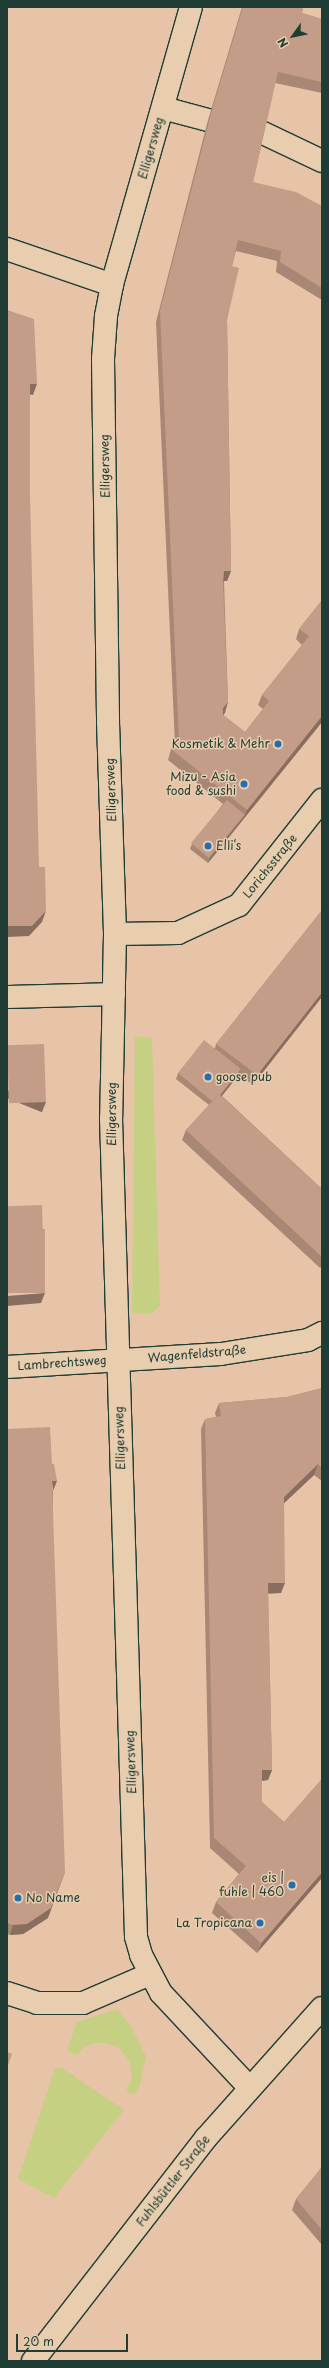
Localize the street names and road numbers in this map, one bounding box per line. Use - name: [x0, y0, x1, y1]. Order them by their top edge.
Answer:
- street label: Elligersweg: [135, 115, 167, 181]
- street label: Elligersweg: [97, 434, 113, 498]
- street label: Elligersweg: [103, 758, 119, 822]
- street label: Lorichsstraße: [240, 831, 300, 901]
- street label: Elligersweg: [105, 1082, 119, 1146]
- street label: Wagenfeldstraße: [147, 1343, 247, 1365]
- street label: Lambrechtsweg: [17, 1353, 107, 1373]
- street label: Elligersweg: [112, 1406, 128, 1470]
- street label: Elligersweg: [123, 1730, 139, 1794]
- street label: Fuhlsbüttler Straße: [133, 2132, 213, 2230]

